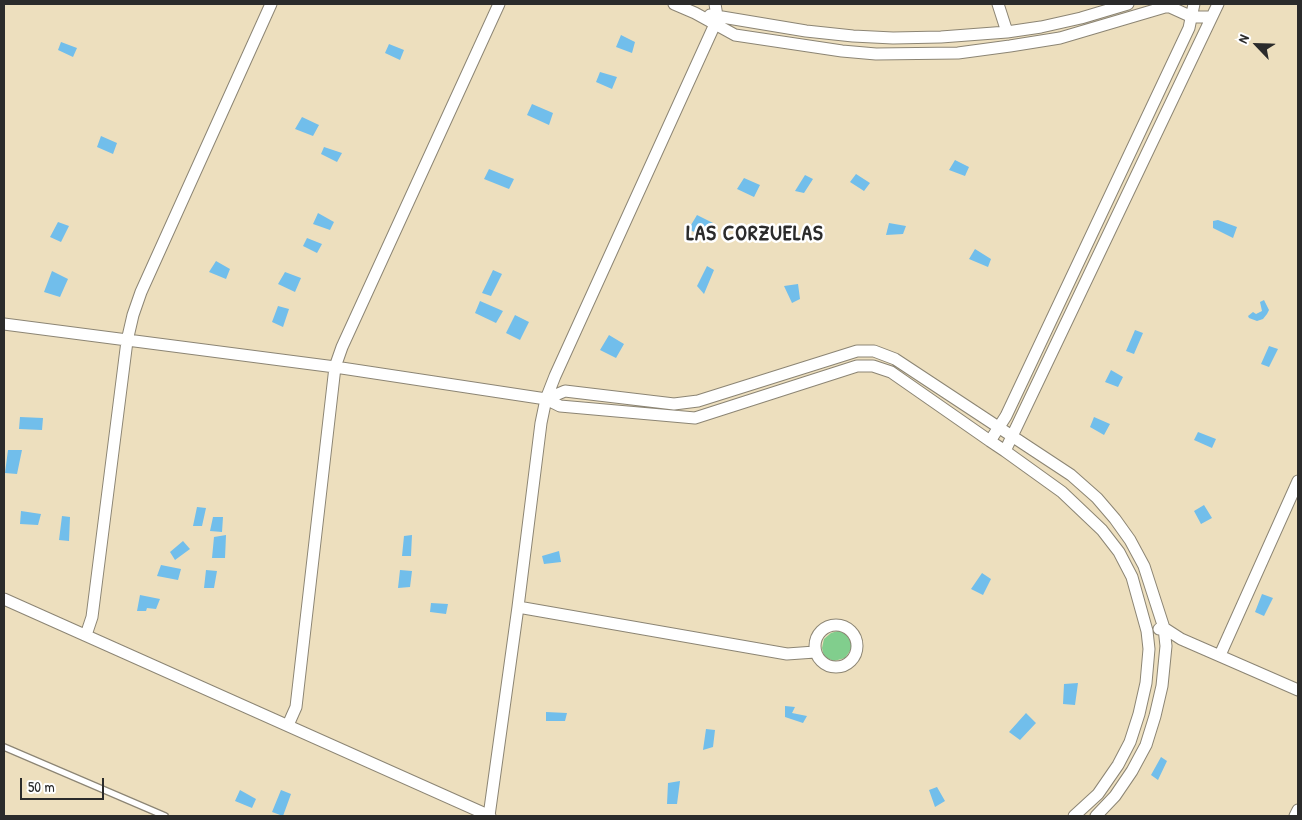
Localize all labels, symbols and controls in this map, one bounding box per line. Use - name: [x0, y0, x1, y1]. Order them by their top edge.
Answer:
- north arrow: [1232, 20, 1282, 70]
- text: N: [1233, 31, 1253, 46]
- district label: LAS CORZUELAS: [685, 221, 825, 247]
- scale bar: [22, 768, 106, 800]
- text: 50 m: [28, 776, 55, 797]

